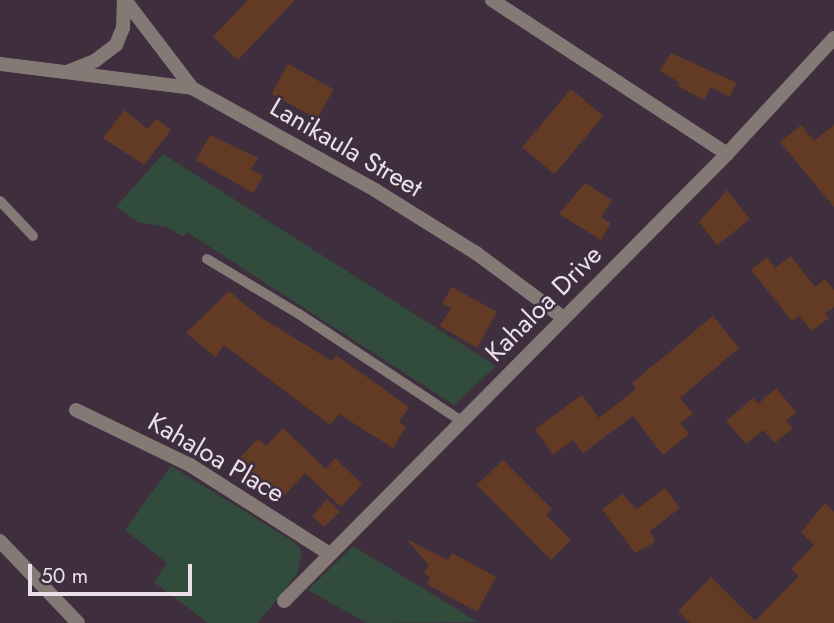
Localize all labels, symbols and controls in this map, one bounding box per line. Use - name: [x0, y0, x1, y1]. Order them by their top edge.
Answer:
- street label: Lanikaula Street: [264, 92, 428, 204]
- street label: Kahaloa Drive: [479, 239, 609, 369]
- street label: Kahaloa Place: [142, 406, 290, 510]
- scale bar: [32, 550, 196, 594]
- text: 50 m: [41, 561, 88, 591]

